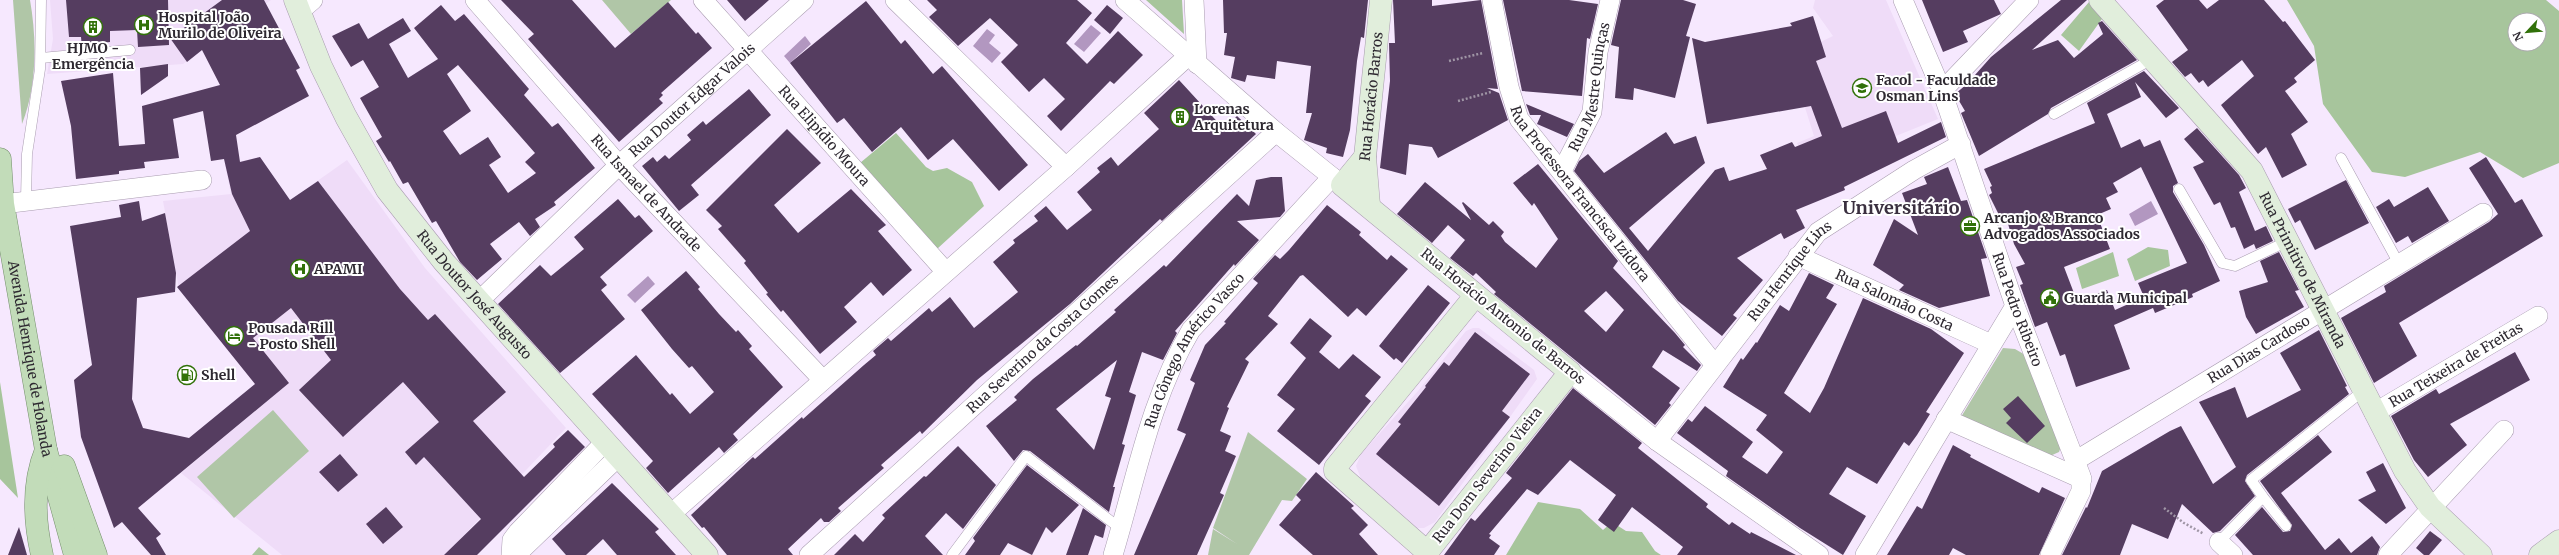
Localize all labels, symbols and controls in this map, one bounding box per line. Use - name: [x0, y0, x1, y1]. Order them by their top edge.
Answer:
- place label: Hospital João Murilo de Oliveira: [158, 8, 282, 42]
- north arrow: [2507, 12, 2547, 52]
- hospital icon: Hospital João Murilo de Oliveira: [133, 14, 155, 36]
- building icon: HJMO - Emergência: [82, 16, 104, 38]
- street label: Rua Mestre Quinças: [1564, 20, 1614, 155]
- text: N: [2510, 29, 2526, 43]
- street label: Rua Horácio Barros: [1356, 31, 1387, 162]
- place label: HJMO - Emergência: [52, 39, 134, 73]
- street label: Rua Doutor Edgar Valois: [625, 39, 759, 161]
- place label: Facol - Faculdade Osman Lins: [1876, 71, 1996, 105]
- school or university icon: Facol - Faculdade Osman Lins: [1851, 77, 1873, 99]
- street label: Rua Elipídio Moura: [775, 82, 874, 190]
- place label: Lorenas Arquitetura: [1193, 100, 1274, 134]
- street label: Rua Professora Francisca Izidora: [1506, 103, 1654, 285]
- building icon: Lorenas Arquitetura: [1169, 106, 1191, 128]
- street label: Rua Ismael de Andrade: [587, 130, 705, 255]
- street label: Rua Primitivo de Miranda: [2255, 189, 2350, 352]
- district label: Universitário: [1843, 196, 1960, 219]
- place label: Arcanjo & Branco Advogados Associados: [1983, 209, 2140, 243]
- office icon: Arcanjo & Branco Advogados Associados: [1959, 215, 1981, 237]
- street label: Rua Henrique Lins: [1744, 217, 1835, 325]
- street label: Rua Doutor José Augusto: [413, 226, 536, 363]
- street label: Rua Horácio Antonio de Barros: [1417, 244, 1589, 388]
- street label: Rua Pedro Ribeiro: [1988, 250, 2047, 369]
- street label: Avenida Henrique de Holanda: [4, 258, 57, 459]
- hospital icon: APAMI: [289, 258, 311, 280]
- place label: APAMI: [313, 260, 363, 278]
- street label: Rua Salomão Costa: [1833, 265, 1957, 335]
- street label: Rua Cônego Américo Vasco: [1140, 269, 1248, 430]
- street label: Rua Severino da Costa Gomes: [963, 270, 1122, 417]
- public building icon: Guarda Municipal: [2039, 287, 2061, 309]
- place label: Guarda Municipal: [2064, 289, 2188, 307]
- street label: Rua Dias Cardoso: [2204, 311, 2313, 387]
- street label: Rua Teixeira de Freitas: [2386, 318, 2526, 411]
- place label: Pousada Rill - Posto Shell: [248, 319, 336, 353]
- hotel icon: Pousada Rill - Posto Shell: [223, 325, 245, 347]
- fuel station icon: Shell: [176, 364, 198, 386]
- place label: Shell: [201, 366, 236, 384]
- street label: Rua Dom Severino Vieira: [1428, 403, 1546, 546]

